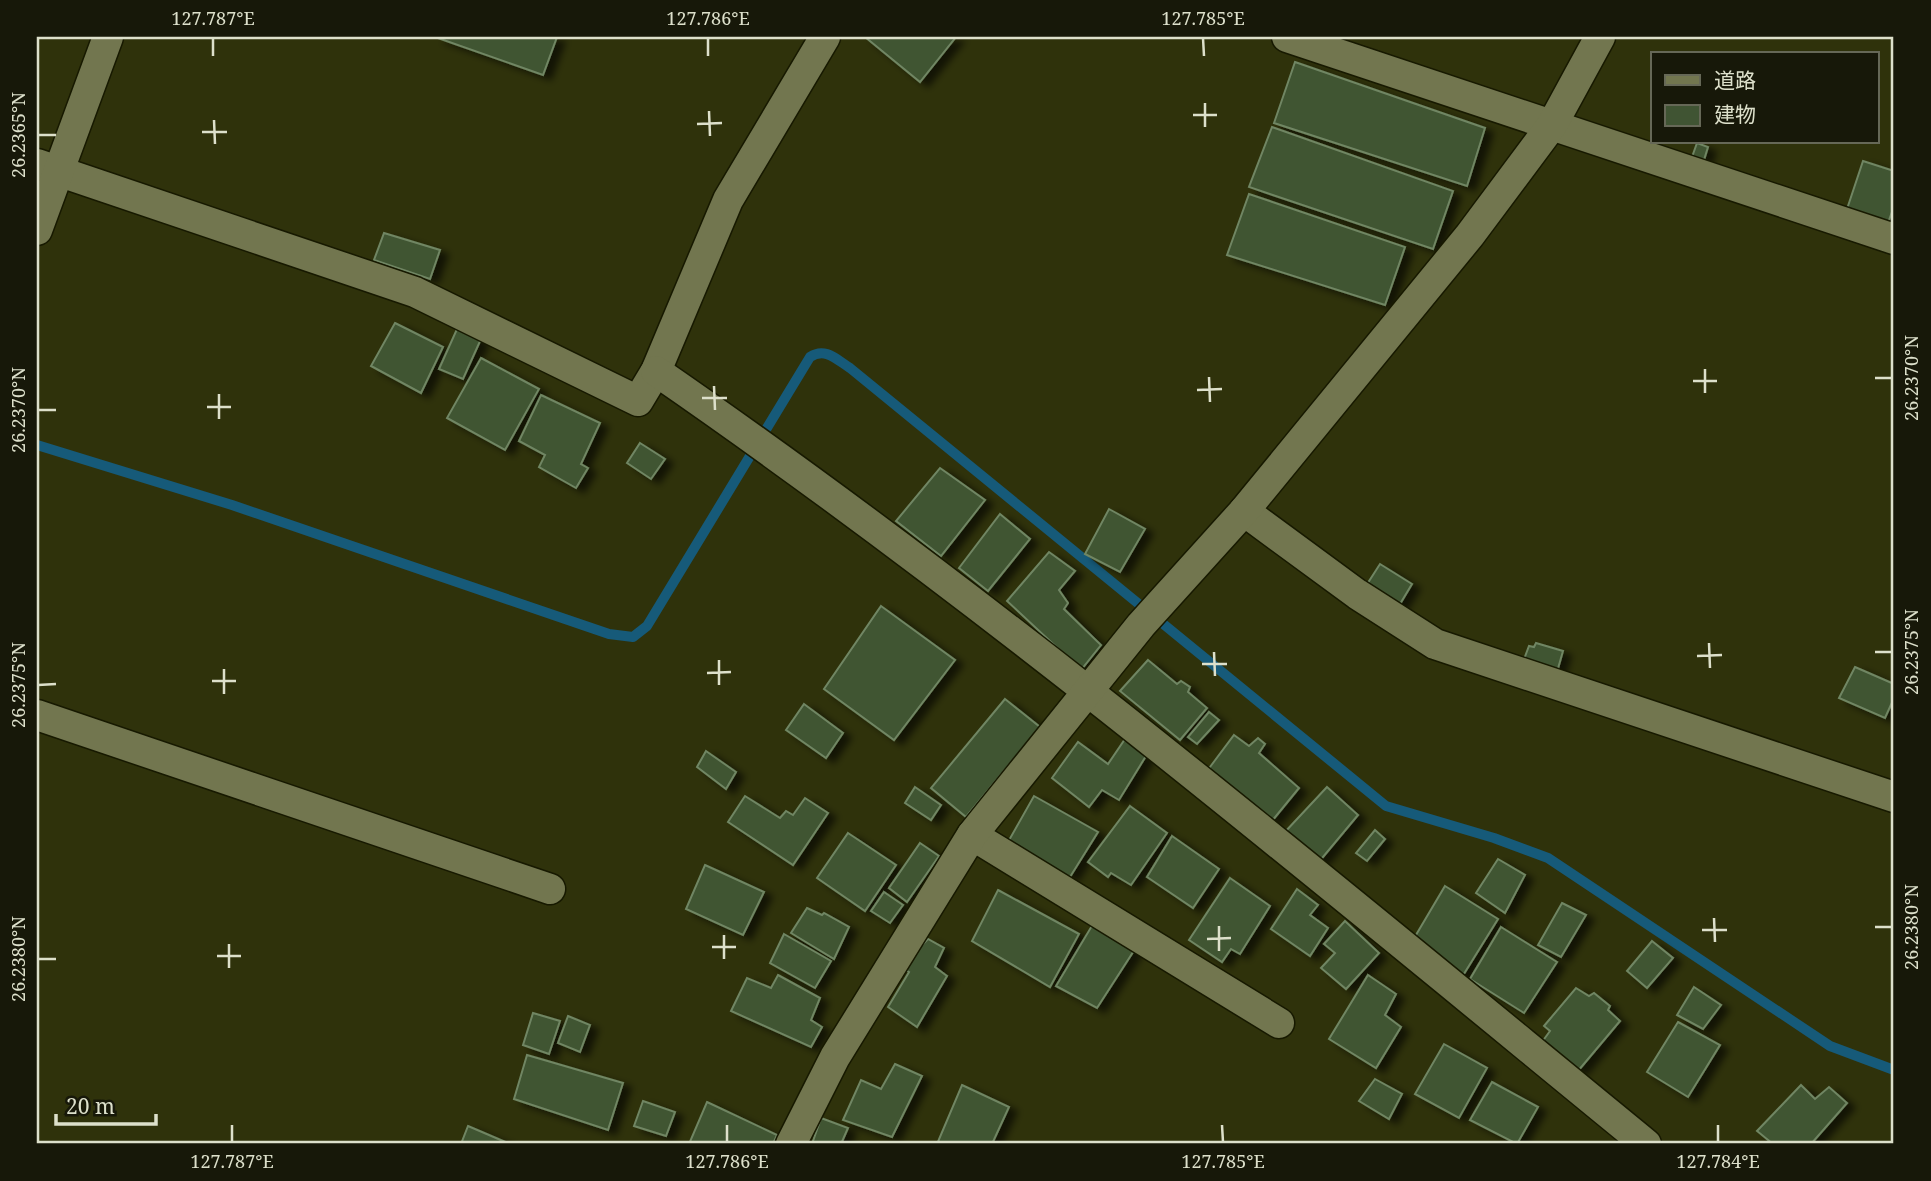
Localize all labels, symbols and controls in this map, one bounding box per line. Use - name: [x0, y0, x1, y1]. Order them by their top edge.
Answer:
- text: 127.787°E: [171, 6, 255, 30]
- text: 127.786°E: [666, 6, 750, 30]
- text: 127.785°E: [1161, 6, 1245, 30]
- legend: [1651, 52, 1878, 144]
- text: 道路: [1714, 66, 1756, 94]
- text: 26.2365°N: [6, 92, 30, 178]
- text: 建物: [1714, 100, 1756, 128]
- text: 26.2370°N: [1899, 335, 1923, 421]
- text: 26.2370°N: [6, 367, 30, 453]
- text: 26.2375°N: [1899, 609, 1923, 695]
- text: 26.2375°N: [6, 642, 30, 728]
- text: 26.2380°N: [1899, 884, 1923, 970]
- text: 26.2380°N: [6, 916, 30, 1002]
- scale bar: [56, 1083, 156, 1127]
- text: 20 m: [66, 1092, 115, 1120]
- text: 127.787°E: [190, 1149, 274, 1173]
- text: 127.786°E: [685, 1149, 769, 1173]
- text: 127.785°E: [1181, 1149, 1265, 1173]
- text: 127.784°E: [1676, 1149, 1760, 1173]

